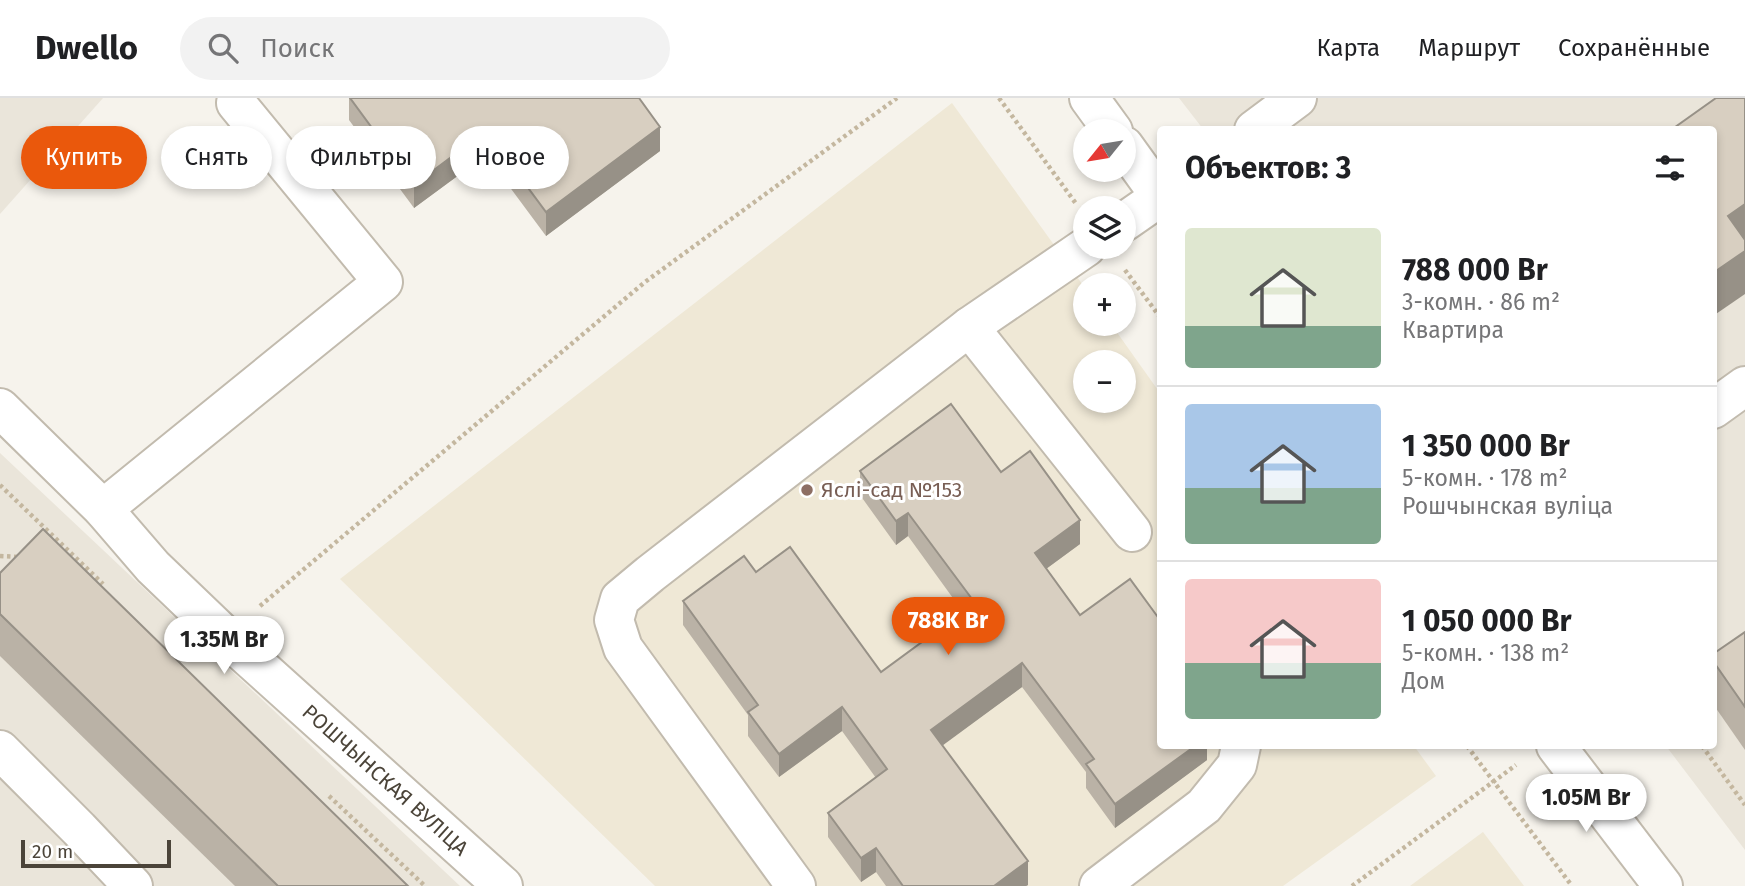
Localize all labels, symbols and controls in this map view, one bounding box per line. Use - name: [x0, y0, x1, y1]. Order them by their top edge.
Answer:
- search box: [180, 17, 670, 80]
- text: Dwello: [35, 28, 138, 68]
- icon: search: [204, 29, 242, 67]
- text: Поиск: [260, 33, 334, 64]
- text: Карта: [1317, 34, 1380, 62]
- text: Маршрут: [1418, 34, 1520, 62]
- text: Сохранённые: [1558, 34, 1710, 62]
- north arrow: [1073, 119, 1136, 182]
- map controls: [1073, 119, 1136, 413]
- chip: Купить: [21, 126, 147, 189]
- chip: Снять: [161, 126, 272, 189]
- chip: Фильтры: [286, 126, 436, 189]
- chip: Новое: [450, 126, 569, 189]
- icon: filters: [1651, 149, 1689, 187]
- text: Объектов: 3: [1185, 150, 1351, 186]
- button: layers: [1073, 196, 1136, 259]
- text: 788 000 Br: [1402, 252, 1548, 288]
- icon: home: [1241, 256, 1325, 340]
- button: +: [1073, 273, 1136, 336]
- text: 3-комн. · 86 m²: [1402, 288, 1560, 316]
- text: Квартира: [1402, 316, 1504, 344]
- button: −: [1073, 350, 1136, 413]
- text: 1 350 000 Br: [1402, 428, 1570, 464]
- icon: home: [1241, 432, 1325, 516]
- text: 5-комн. · 178 m²: [1402, 464, 1568, 492]
- place label: Яслі-сад №153: [821, 477, 962, 503]
- marker: Яслі-сад №153: [799, 482, 815, 498]
- text: Рошчынская вуліца: [1402, 492, 1613, 520]
- pin: 788K Br: [883, 598, 1013, 657]
- text: 1 050 000 Br: [1402, 603, 1572, 639]
- text: 788K Br: [908, 606, 988, 634]
- icon: home: [1241, 607, 1325, 691]
- pin: 1.35M Br: [152, 616, 296, 676]
- text: 1.35M Br: [180, 625, 268, 653]
- text: 5-комн. · 138 m²: [1402, 639, 1569, 667]
- text: Дом: [1402, 667, 1445, 695]
- street label: РОШЧЫНСКАЯ ВУЛІЦА: [297, 699, 474, 861]
- pin: 1.05M Br: [1514, 774, 1658, 834]
- text: 1.05M Br: [1542, 783, 1630, 811]
- scale bar: [21, 837, 172, 869]
- text: 20 m: [32, 840, 73, 863]

